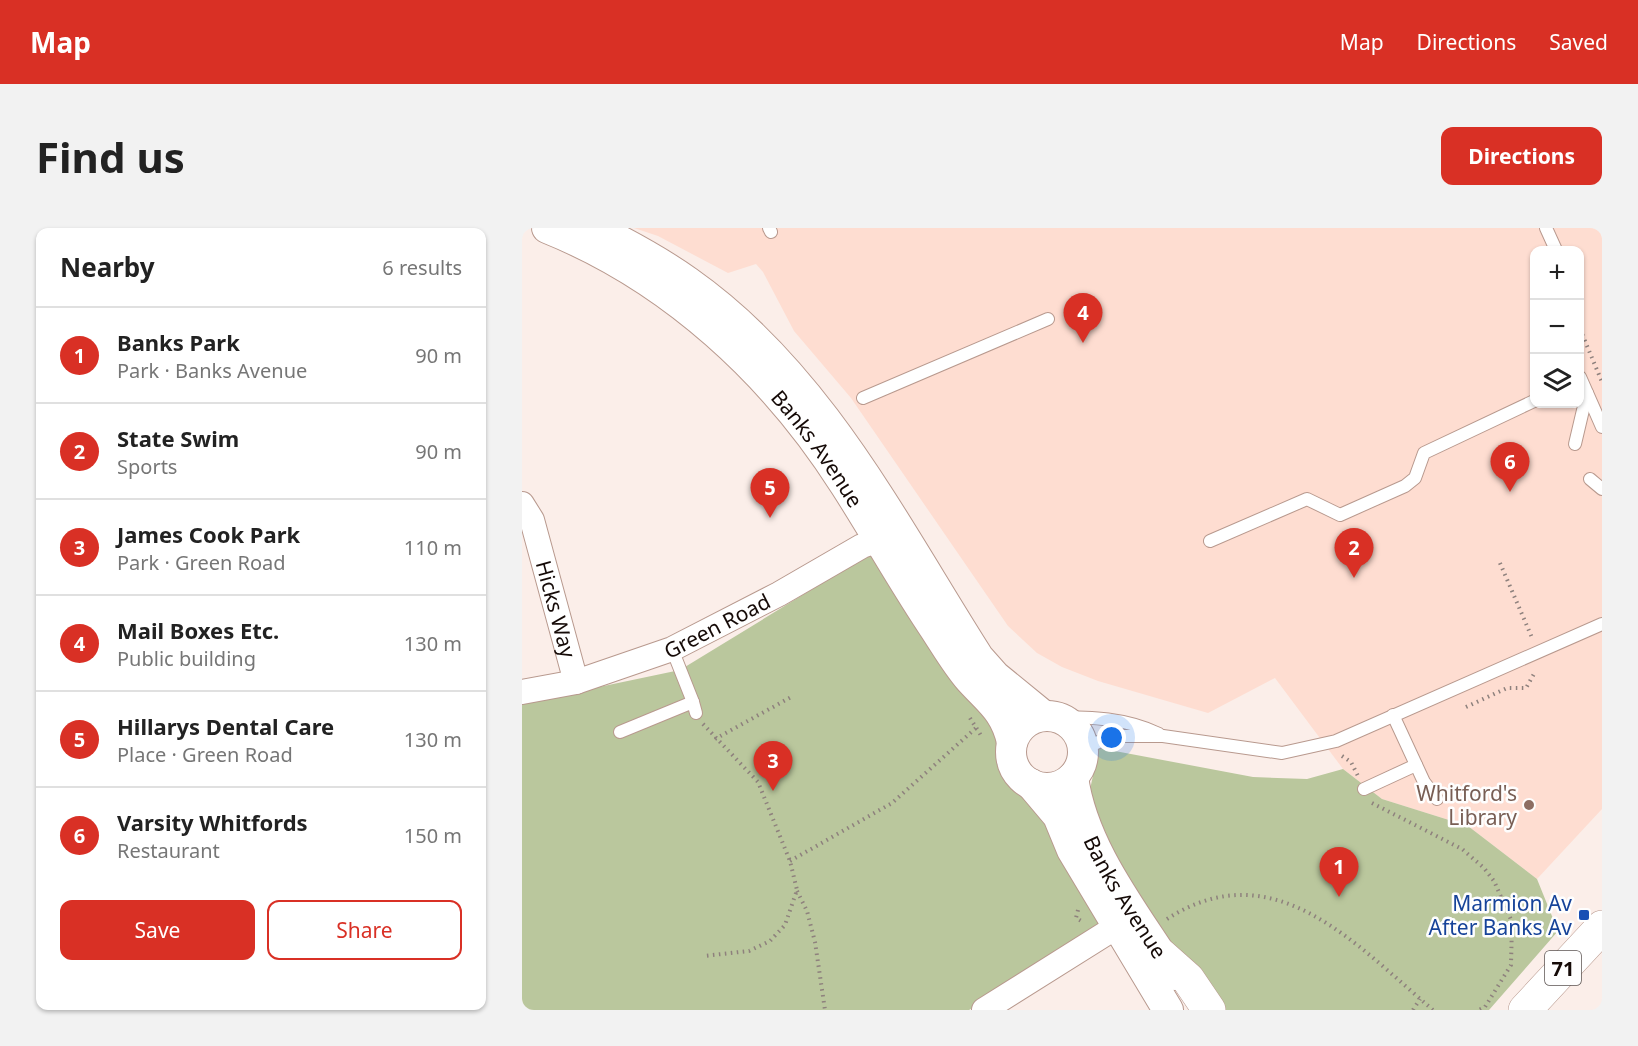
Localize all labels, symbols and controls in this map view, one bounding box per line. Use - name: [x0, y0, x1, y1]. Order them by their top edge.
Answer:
- text: Map: [30, 23, 91, 61]
- text: Map: [1340, 28, 1384, 56]
- text: Directions: [1417, 28, 1516, 56]
- text: Saved: [1549, 28, 1608, 56]
- button: Directions: [1441, 127, 1602, 185]
- text: Find us: [36, 128, 185, 185]
- map controls: [1530, 246, 1584, 408]
- button: +: [1530, 246, 1584, 300]
- text: Nearby: [60, 249, 155, 285]
- text: 6 results: [382, 254, 462, 281]
- pin: 4: [1064, 294, 1102, 343]
- button: −: [1530, 300, 1584, 354]
- text: Banks Park: [117, 327, 240, 357]
- text: 1: [74, 342, 85, 369]
- text: 90 m: [415, 342, 462, 369]
- button: layers: [1530, 354, 1584, 408]
- text: Park · Banks Avenue: [117, 357, 307, 384]
- street label: Banks Avenue: [765, 384, 870, 512]
- text: State Swim: [117, 423, 239, 453]
- text: 2: [74, 438, 85, 465]
- text: 90 m: [415, 438, 462, 465]
- pin: 6: [1490, 442, 1530, 492]
- text: Sports: [117, 453, 177, 480]
- pin: 5: [750, 468, 790, 518]
- text: James Cook Park: [117, 519, 300, 549]
- pin: 2: [1334, 528, 1374, 578]
- text: 3: [74, 534, 85, 561]
- text: 110 m: [404, 534, 462, 561]
- text: Park · Green Road: [117, 549, 286, 576]
- street label: Hicks Way: [530, 557, 583, 661]
- street label: Green Road: [659, 587, 775, 665]
- text: Mail Boxes Etc.: [117, 615, 279, 645]
- text: 4: [74, 630, 85, 657]
- text: 130 m: [404, 630, 462, 657]
- text: Public building: [117, 645, 256, 672]
- text: Hillarys Dental Care: [117, 711, 334, 741]
- your location: [1097, 723, 1126, 752]
- text: 5: [74, 726, 85, 753]
- text: 130 m: [404, 726, 462, 753]
- text: Place · Green Road: [117, 741, 293, 768]
- pin: 3: [754, 742, 792, 791]
- place label: Whitford's Library: [1416, 779, 1517, 831]
- marker: Whitford's Library: [1522, 798, 1536, 812]
- text: Varsity Whitfords: [117, 807, 308, 837]
- text: 6: [74, 822, 85, 849]
- text: 150 m: [404, 822, 462, 849]
- street label: Banks Avenue: [1078, 831, 1173, 964]
- text: Restaurant: [117, 837, 220, 864]
- pin: 1: [1320, 848, 1358, 897]
- place label: Marmion Av After Banks Av: [1429, 889, 1572, 941]
- button: Save: [60, 900, 255, 960]
- button: Share: [267, 900, 462, 960]
- marker: Marmion Av After Banks Av: [1577, 908, 1591, 922]
- road number: 71: [1545, 951, 1581, 985]

